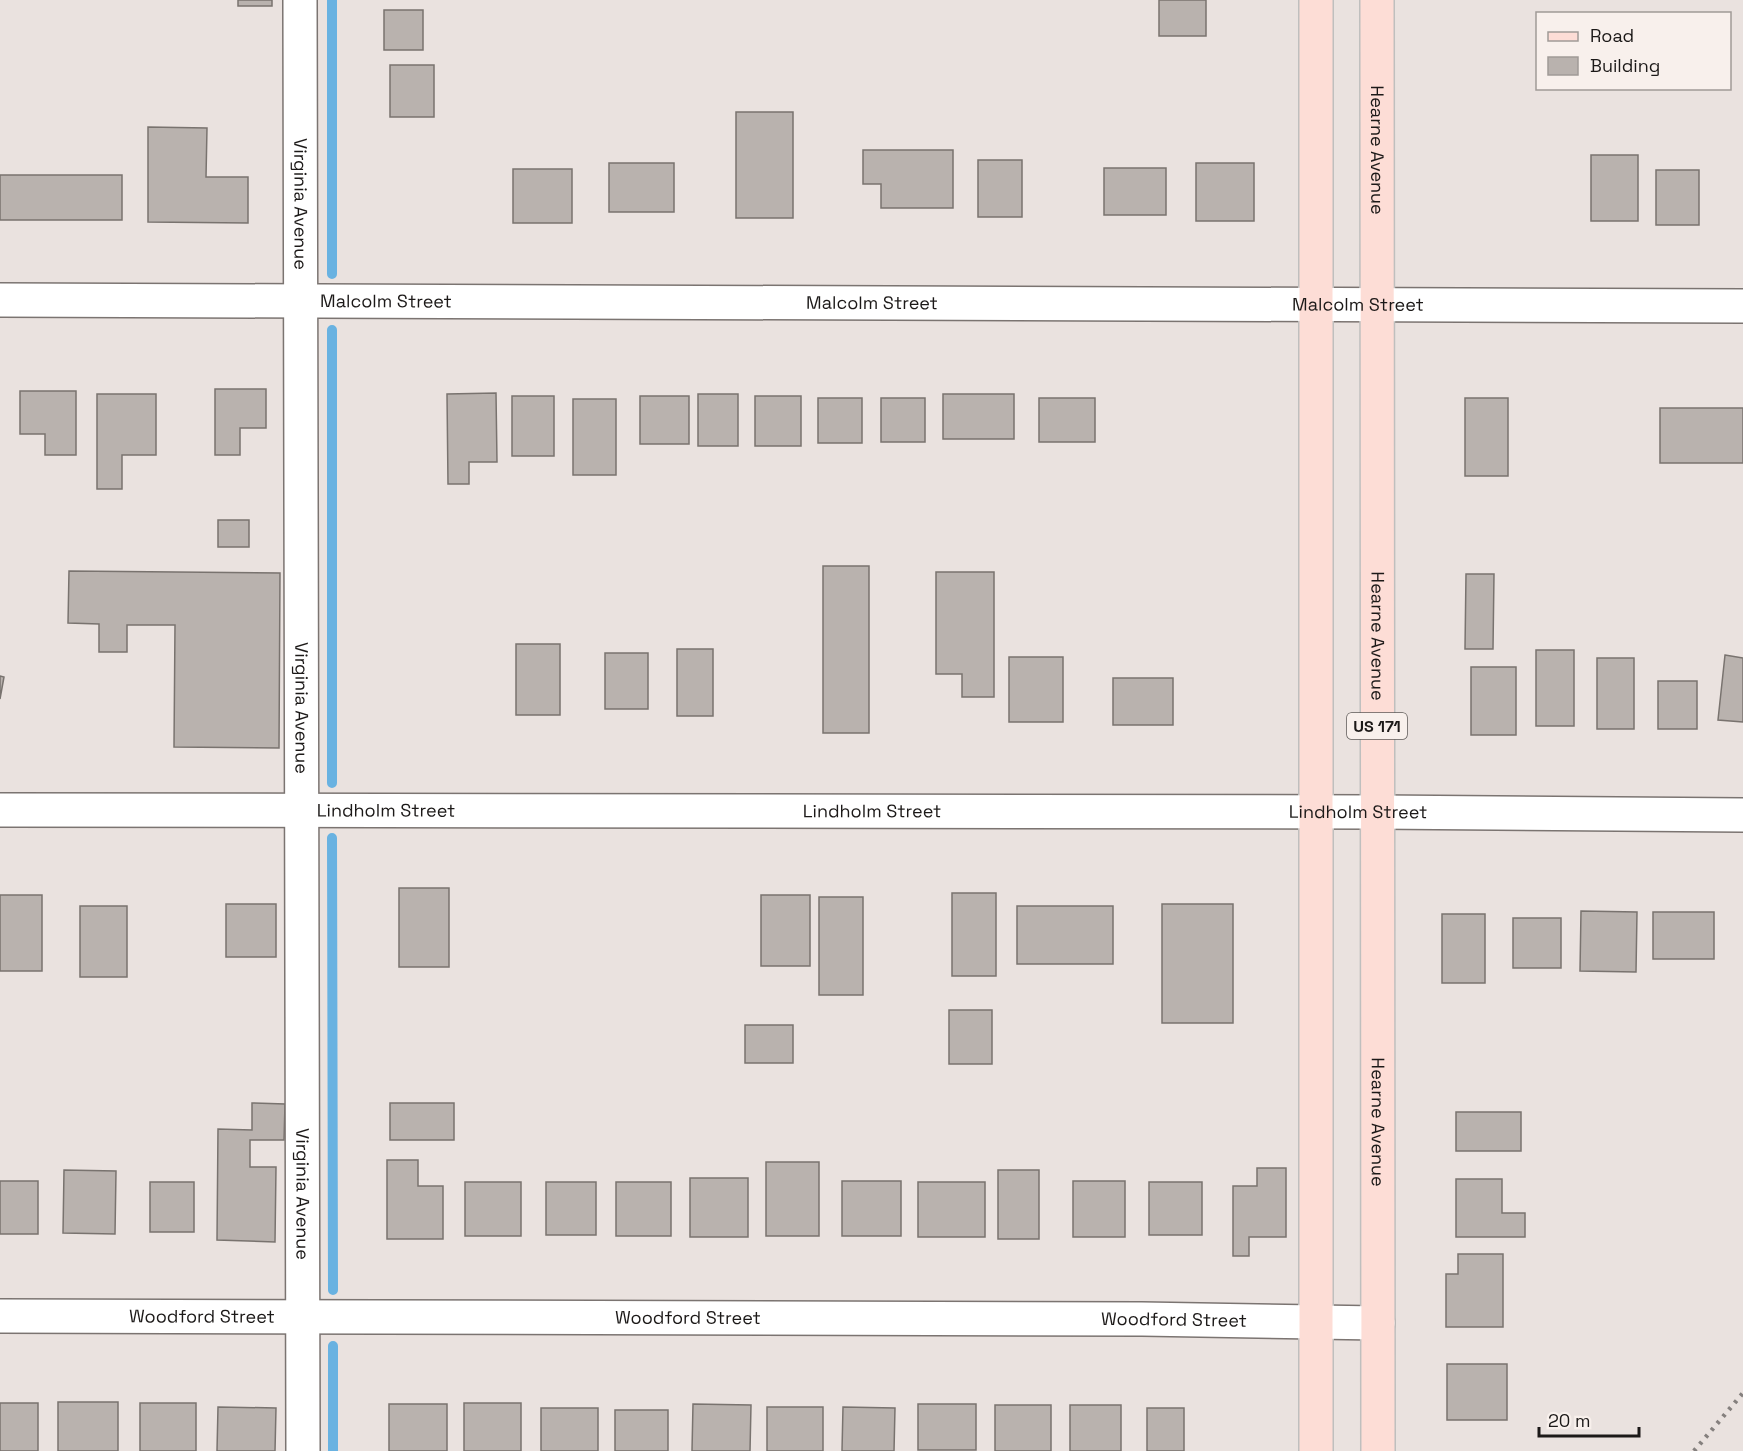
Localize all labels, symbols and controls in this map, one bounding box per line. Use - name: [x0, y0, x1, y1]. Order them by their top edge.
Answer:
- legend: [1536, 12, 1731, 90]
- text: Road: [1590, 24, 1634, 47]
- text: Building: [1590, 54, 1660, 77]
- street label: Hearne Avenue: [1366, 85, 1389, 215]
- street label: Virginia Avenue: [289, 138, 313, 270]
- street label: Malcolm Street: [320, 289, 452, 313]
- street label: Malcolm Street: [806, 291, 938, 314]
- street label: Malcolm Street: [1292, 292, 1424, 316]
- street label: Hearne Avenue: [1366, 571, 1389, 701]
- street label: Virginia Avenue: [290, 642, 314, 774]
- road number: US 171: [1347, 713, 1407, 739]
- street label: Lindholm Street: [317, 798, 455, 822]
- street label: Lindholm Street: [803, 799, 941, 822]
- street label: Lindholm Street: [1289, 800, 1427, 823]
- street label: Hearne Avenue: [1367, 1057, 1390, 1187]
- street label: Virginia Avenue: [291, 1128, 315, 1260]
- street label: Woodford Street: [129, 1304, 275, 1328]
- street label: Woodford Street: [615, 1306, 761, 1329]
- street label: Woodford Street: [1101, 1307, 1247, 1332]
- scale bar: [1539, 1400, 1640, 1438]
- text: 20 m: [1548, 1409, 1591, 1432]

